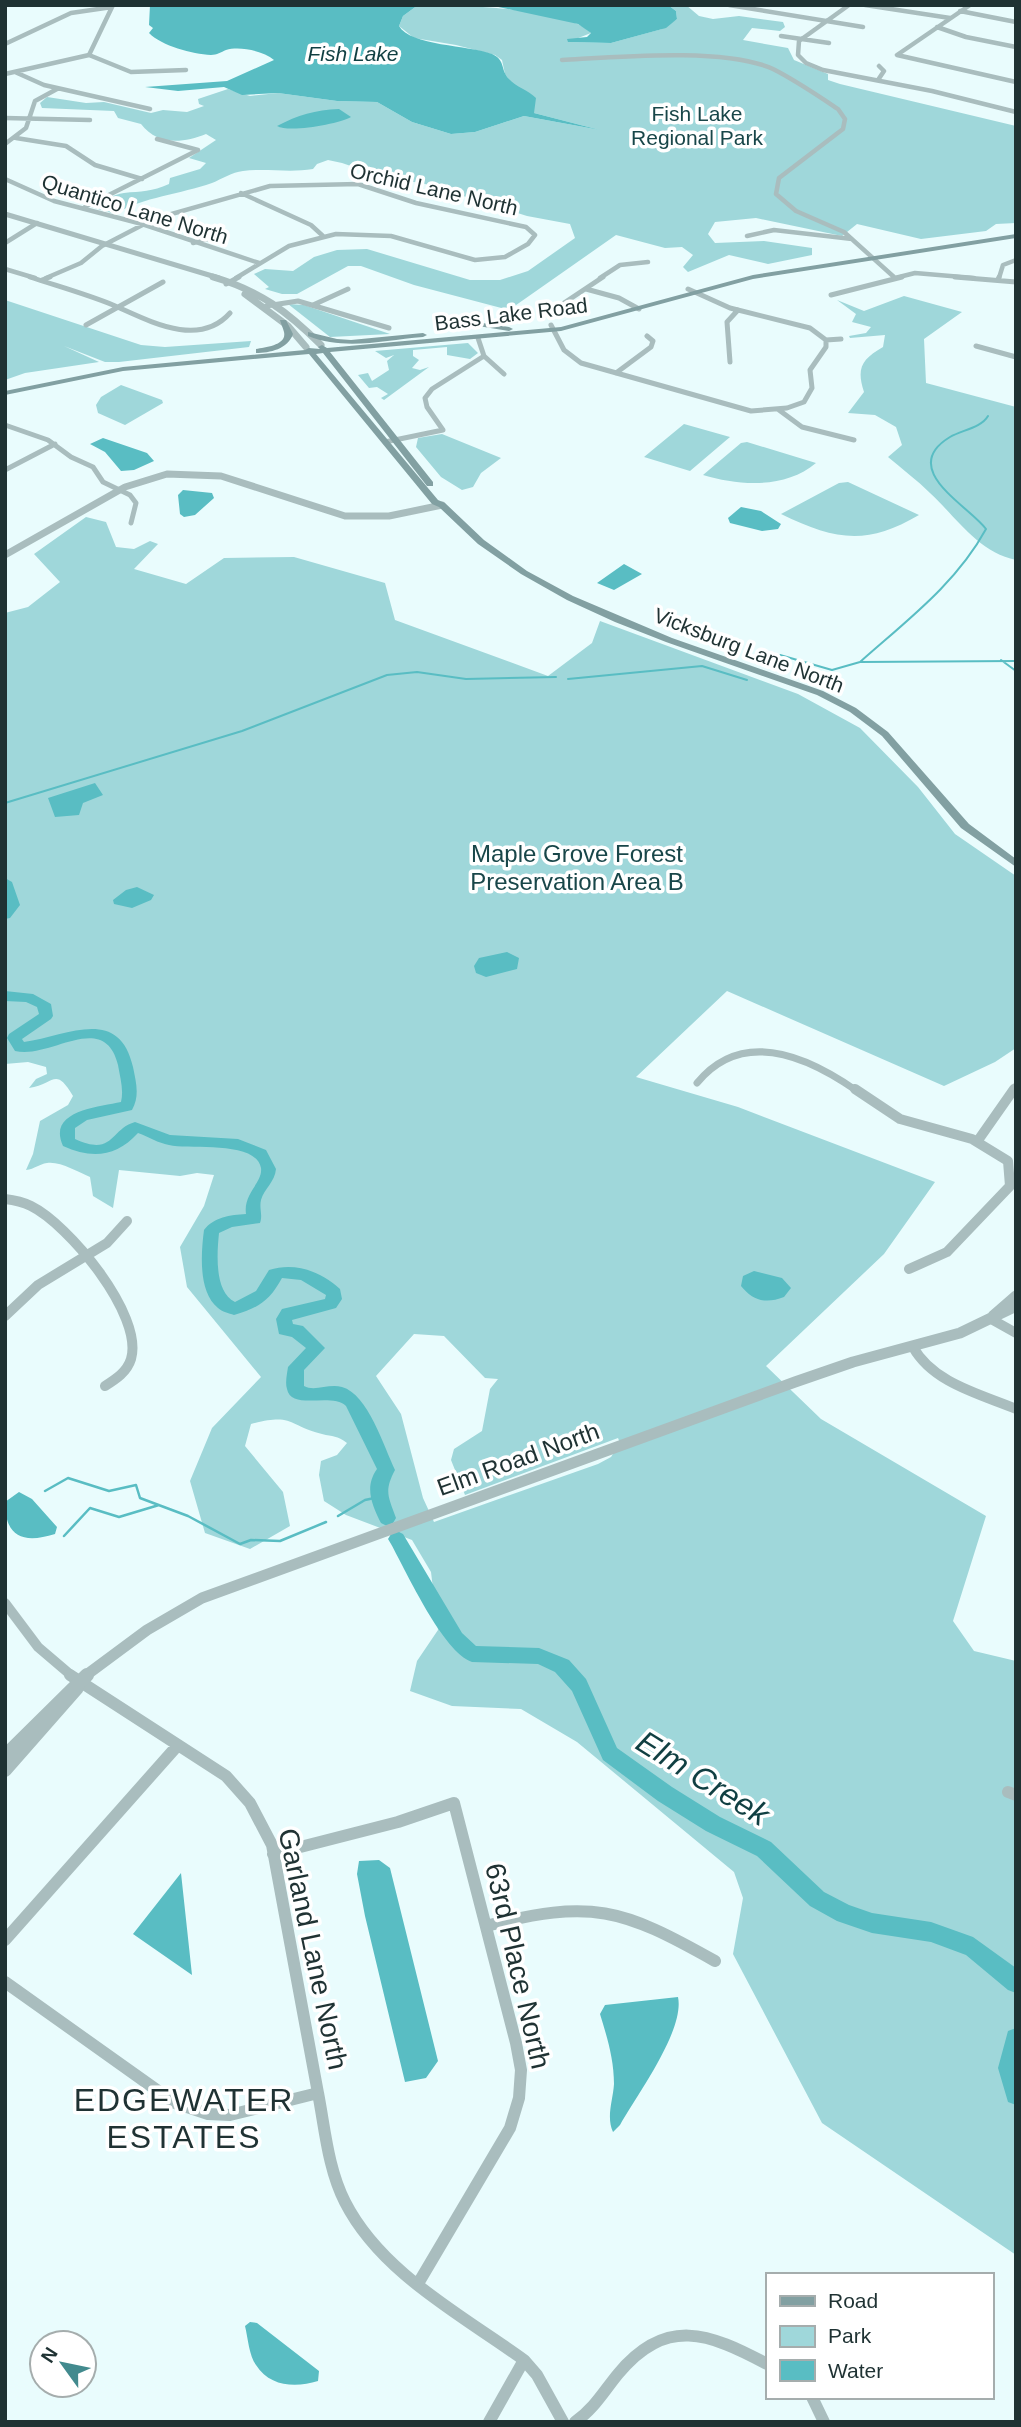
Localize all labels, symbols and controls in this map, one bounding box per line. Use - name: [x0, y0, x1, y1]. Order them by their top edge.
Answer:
- water label: Fish Lake: [307, 42, 399, 65]
- park label: Fish Lake Regional Park: [631, 102, 763, 149]
- street label: Orchid Lane North: [348, 158, 520, 220]
- street label: Quantico Lane North: [39, 170, 231, 248]
- street label: Bass Lake Road: [433, 293, 589, 335]
- street label: Vicksburg Lane North: [651, 603, 847, 697]
- park label: Maple Grove Forest Preservation Area B: [470, 840, 684, 895]
- street label: Elm Road North: [433, 1417, 603, 1501]
- water label: Elm Creek: [630, 1723, 778, 1834]
- street label: Garland Lane North: [272, 1825, 354, 2073]
- street label: 63rd Place North: [479, 1860, 557, 2072]
- district label: EDGEWATER ESTATES: [74, 2082, 294, 2155]
- legend: [766, 2273, 993, 2399]
- text: Road: [828, 2289, 878, 2312]
- text: Park: [828, 2324, 872, 2347]
- north arrow: [28, 2329, 98, 2399]
- text: N: [37, 2344, 62, 2366]
- text: Water: [828, 2359, 883, 2382]

